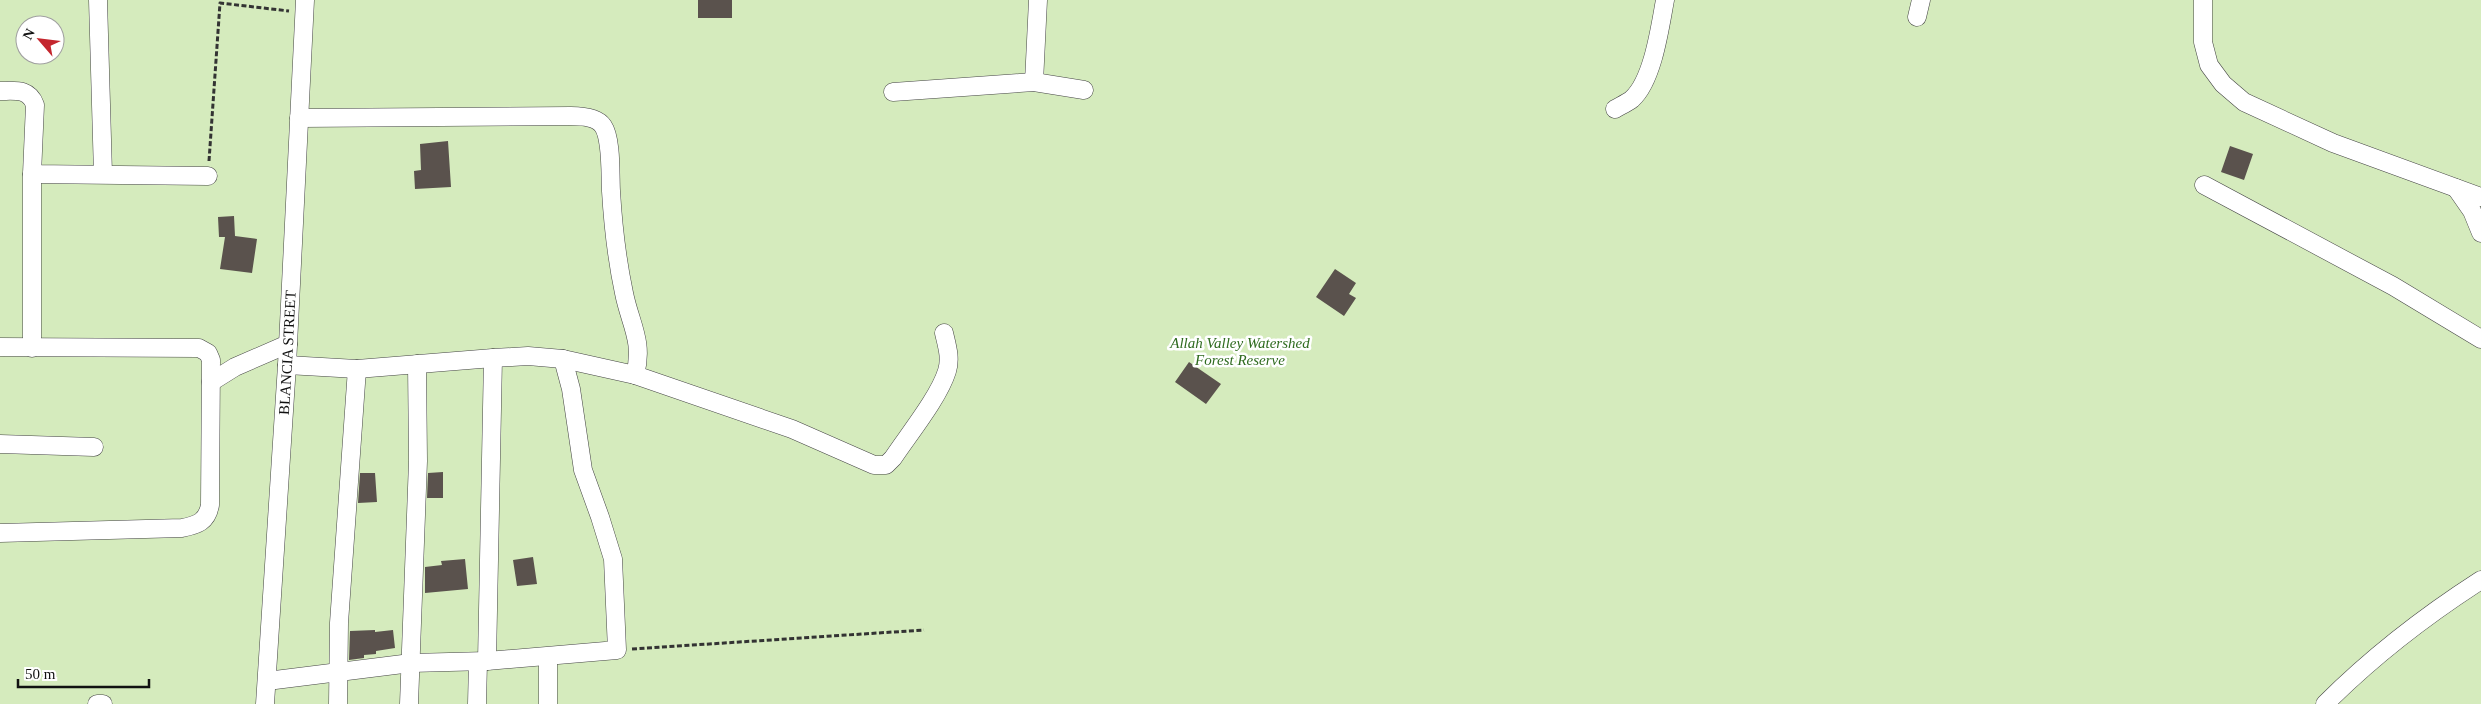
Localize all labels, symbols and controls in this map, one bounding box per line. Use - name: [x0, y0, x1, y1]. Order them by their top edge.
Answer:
- north arrow: [15, 15, 65, 65]
- text: N: [20, 26, 38, 42]
- street label: BLANCIA STREET: [276, 290, 299, 415]
- park label: Allah Valley Watershed Forest Reserve: [1169, 335, 1310, 368]
- scale bar: [18, 656, 149, 688]
- text: 50 m: [25, 666, 56, 682]

